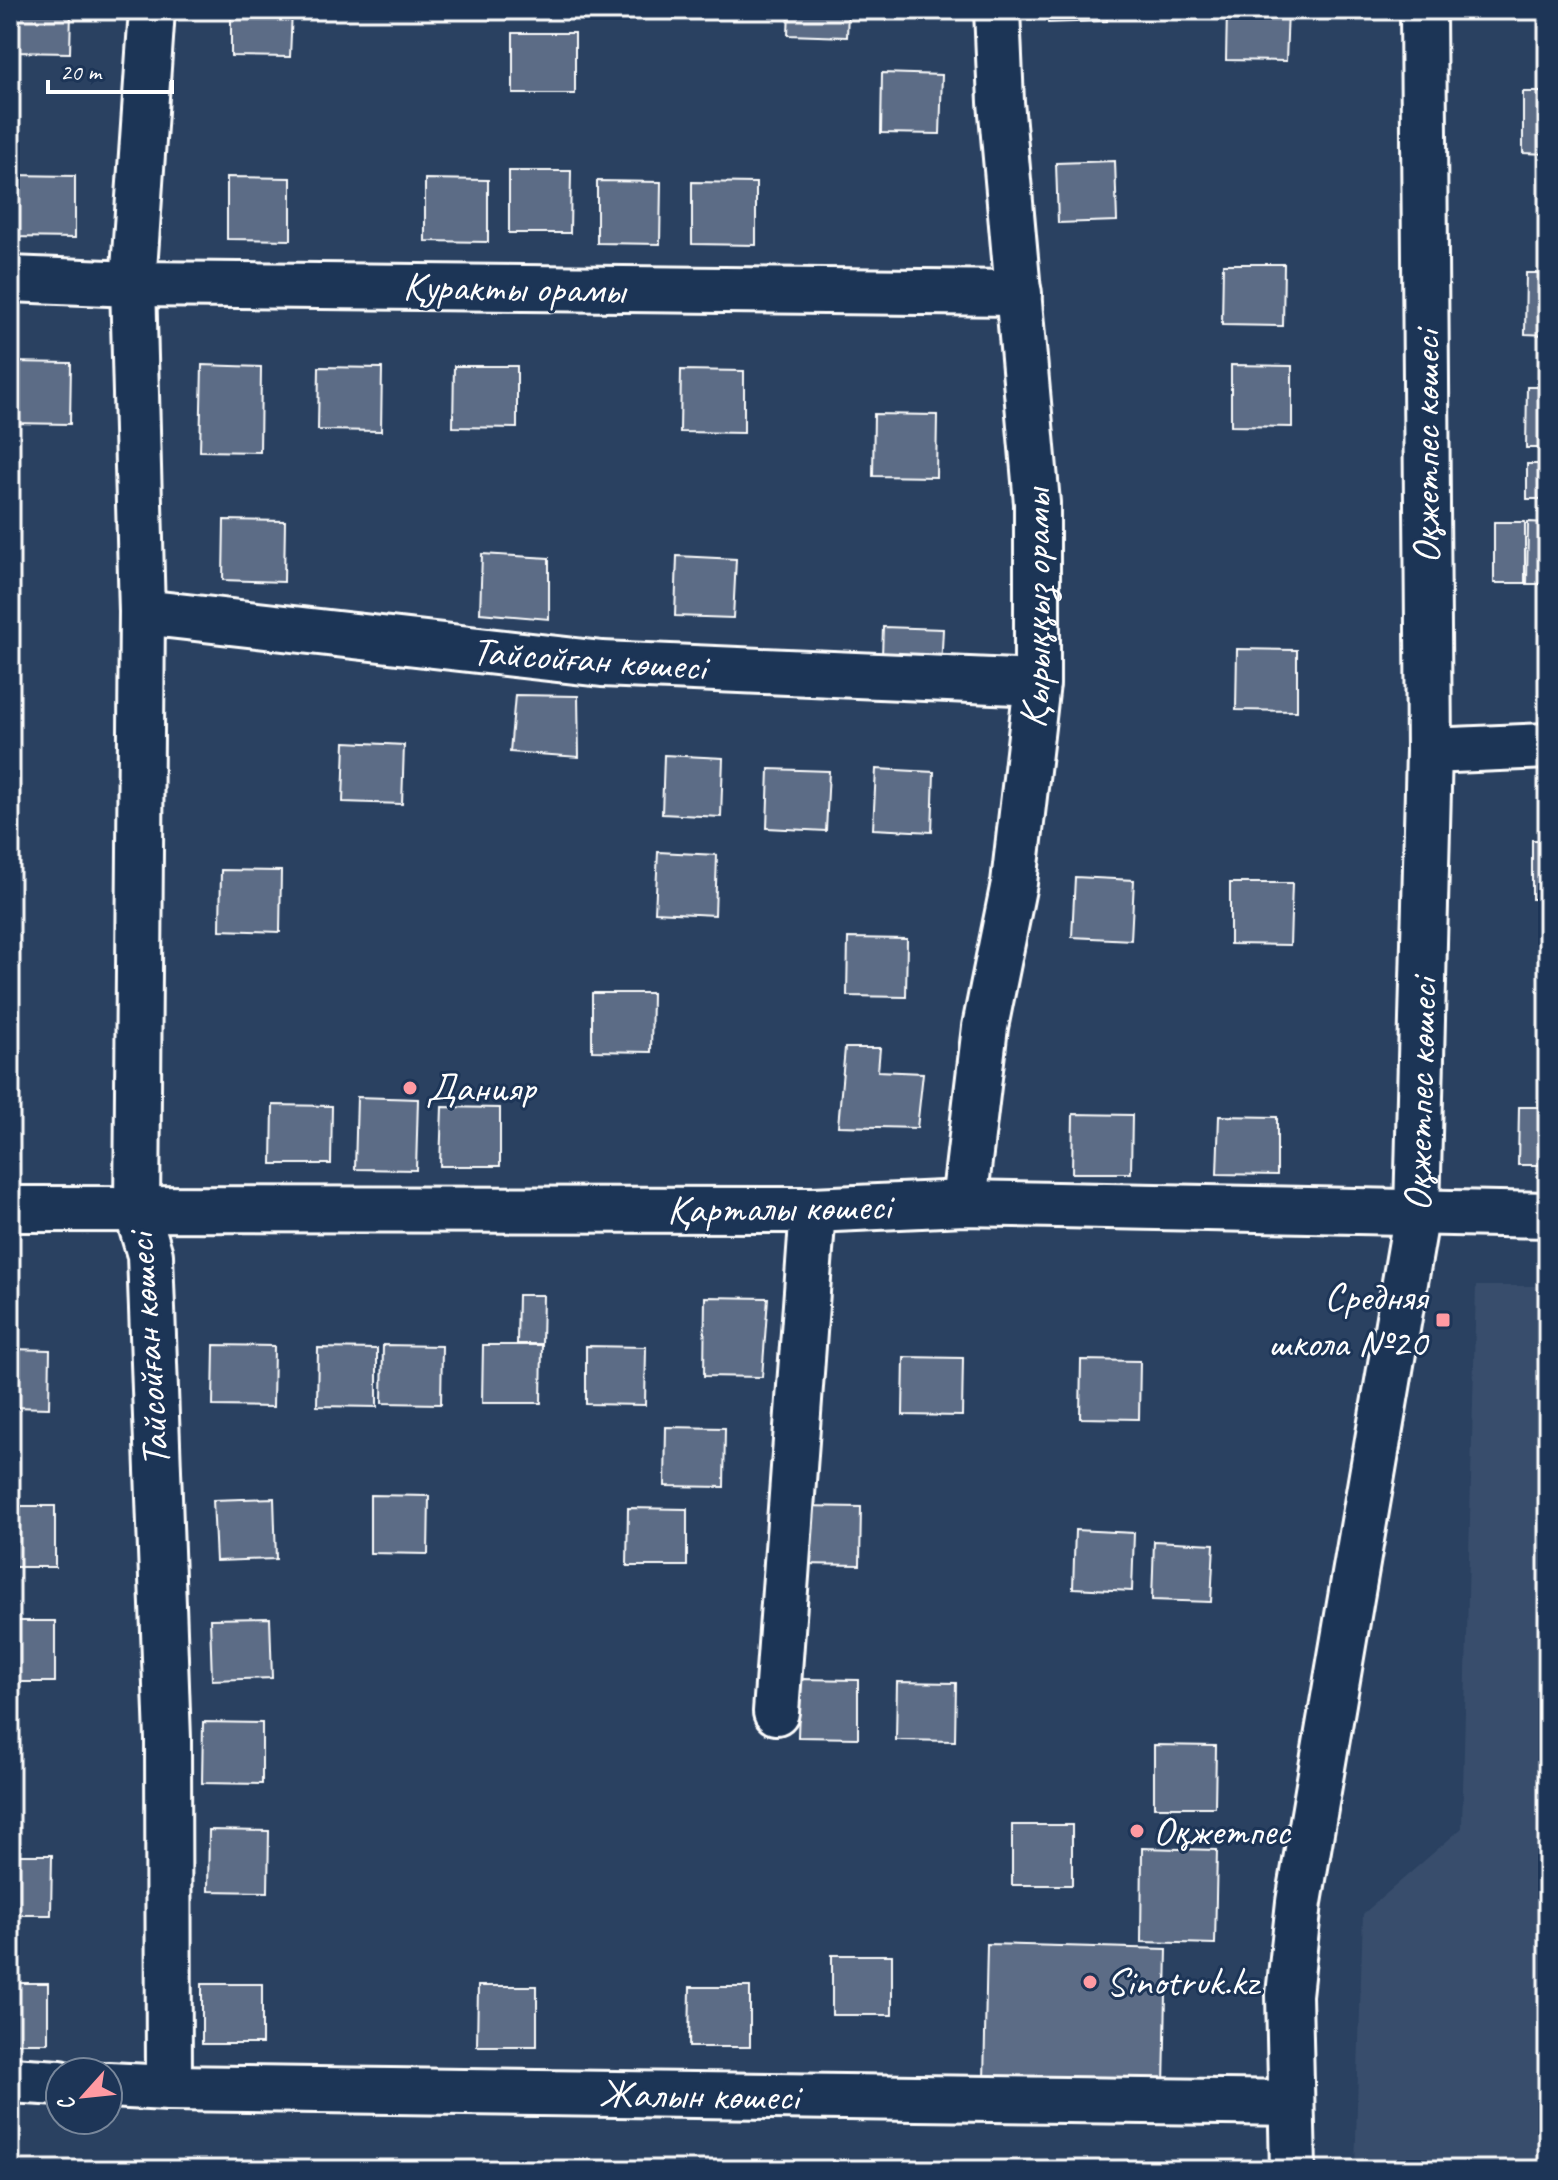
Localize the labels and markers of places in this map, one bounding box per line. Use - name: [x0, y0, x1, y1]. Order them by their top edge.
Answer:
- place label: Данияр: [426, 1063, 538, 1113]
- marker: Данияр: [401, 1079, 419, 1097]
- place label: Средняя школа №20: [1268, 1272, 1430, 1368]
- marker: Средняя школа №20: [1434, 1311, 1452, 1329]
- place label: Оқжетпес: [1153, 1806, 1292, 1856]
- marker: Оқжетпес: [1128, 1822, 1146, 1840]
- place label: Sinotruk.kz: [1106, 1957, 1261, 2007]
- marker: Sinotruk.kz: [1081, 1973, 1099, 1991]

